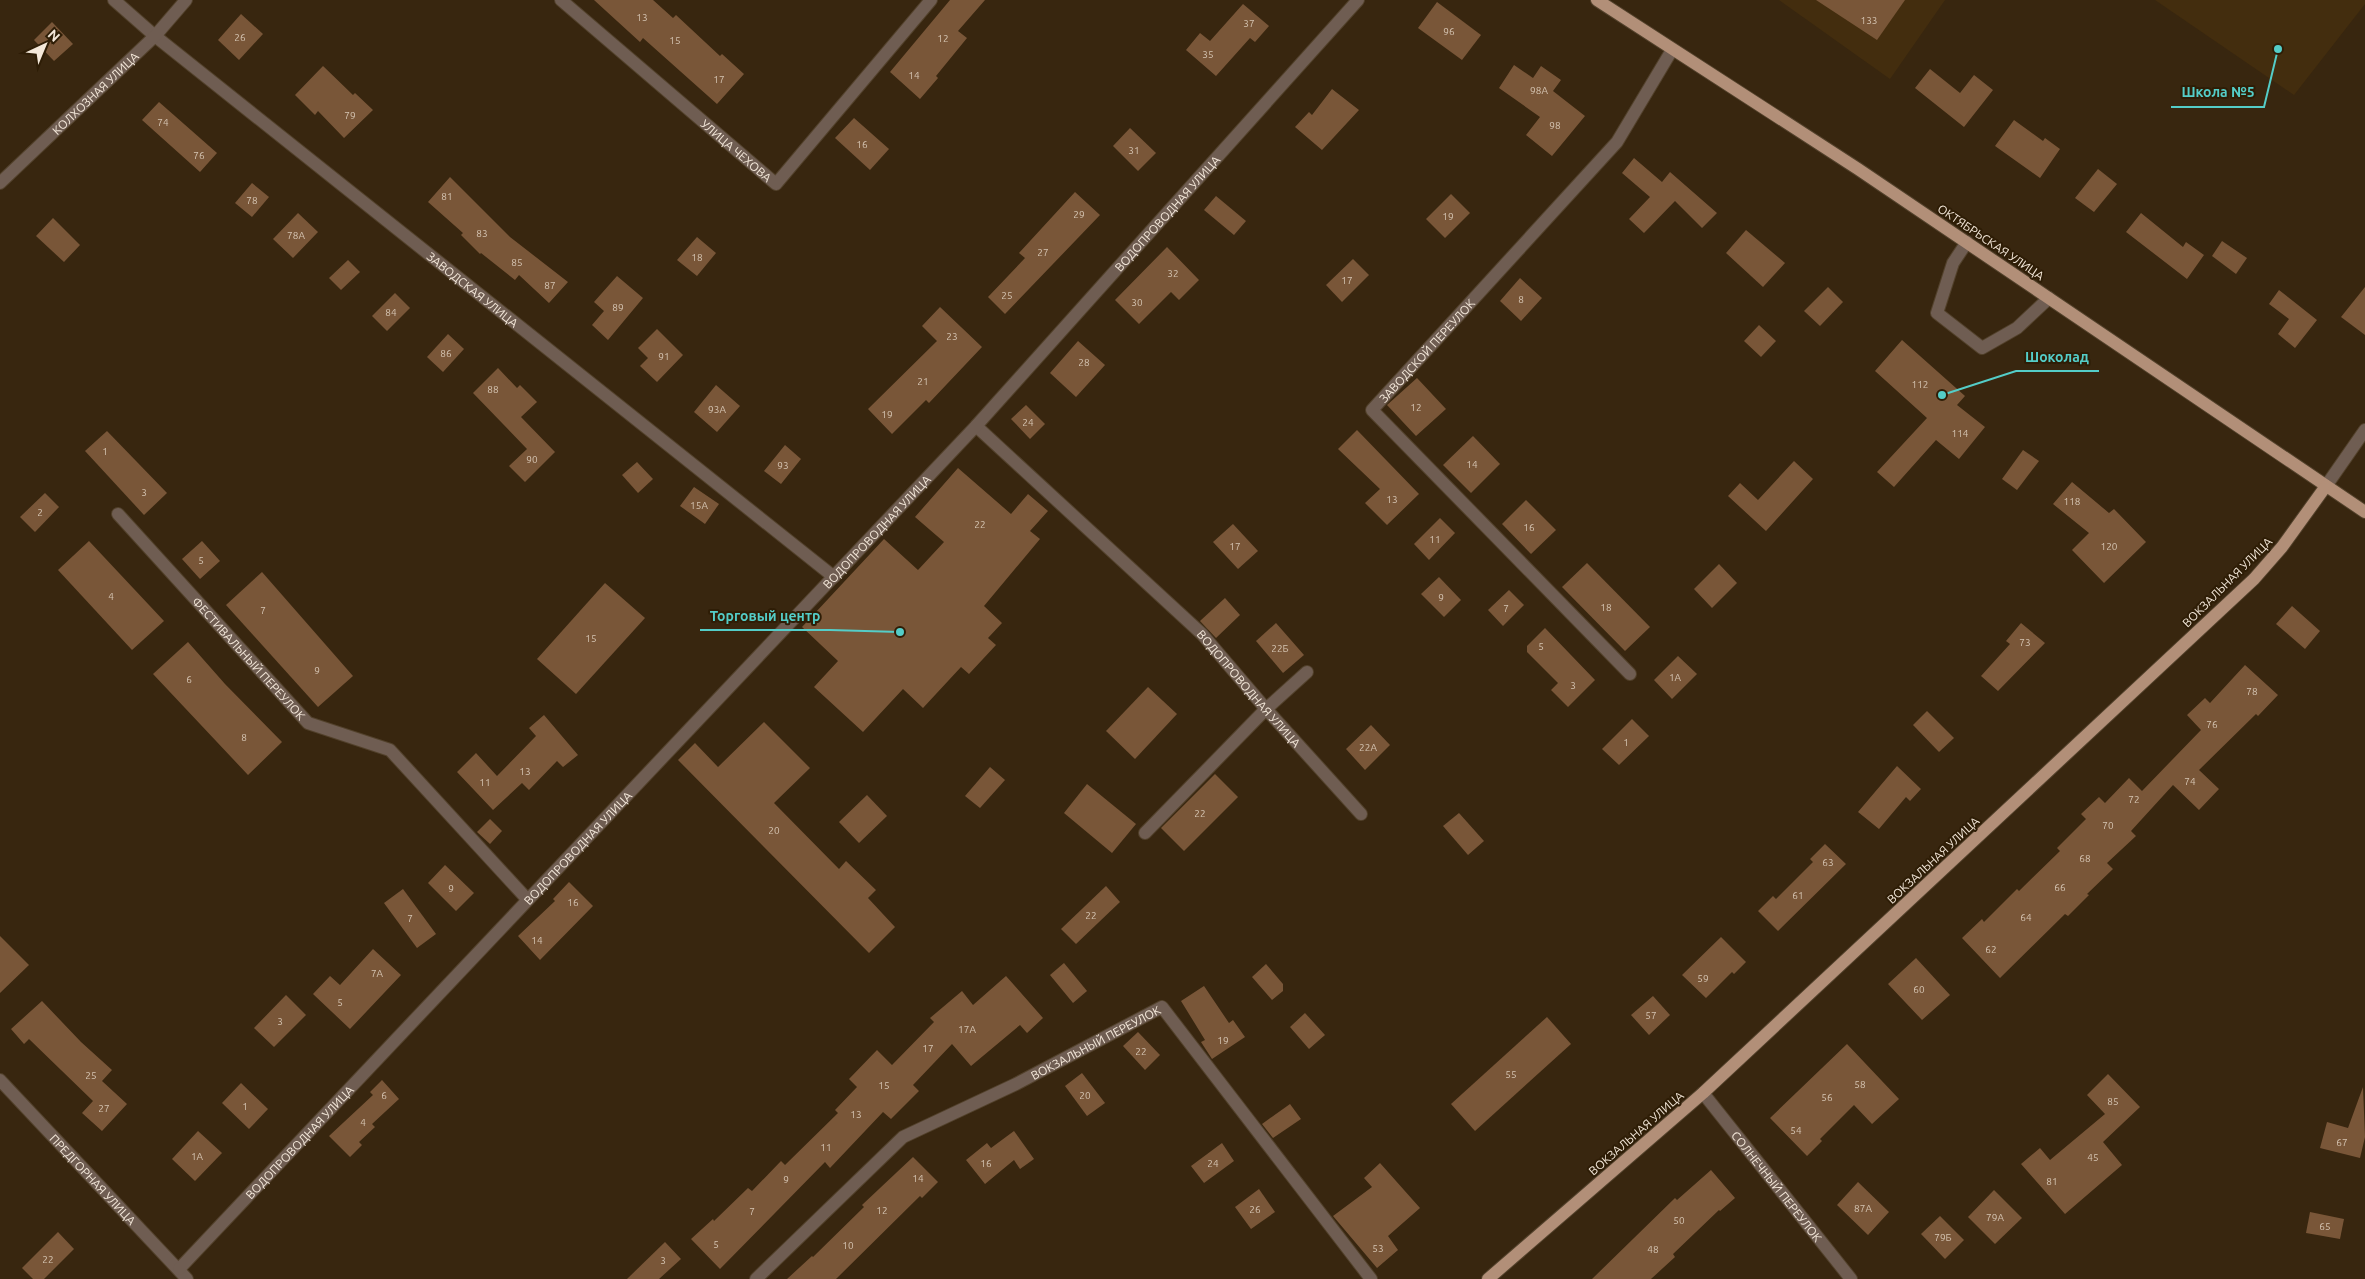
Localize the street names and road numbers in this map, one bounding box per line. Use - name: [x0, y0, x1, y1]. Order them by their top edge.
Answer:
- street label: КОЛХОЗНАЯ УЛИЦА: [49, 49, 141, 137]
- street label: УЛИЦА ЧЕХОВА: [699, 116, 774, 184]
- street label: ВОДОПРОВОДНАЯ УЛИЦА: [1112, 153, 1222, 274]
- street label: ОКТЯБРЬСКАЯ УЛИЦА: [1935, 202, 2047, 283]
- street label: ЗАВОДСКАЯ УЛИЦА: [425, 249, 521, 330]
- street label: ЗАВОДСКОЙ ПЕРЕУЛОК: [1376, 296, 1477, 405]
- street label: ВОДОПРОВОДНАЯ УЛИЦА: [820, 472, 933, 591]
- street label: ВОКЗАЛЬНАЯ УЛИЦА: [2180, 535, 2274, 629]
- street label: ФЕСТИВАЛЬНЫЙ ПЕРЕУЛОК: [190, 594, 309, 723]
- street label: ВОДОПРОВОДНАЯ УЛИЦА: [1195, 627, 1304, 750]
- street label: ВОДОПРОВОДНАЯ УЛИЦА: [521, 788, 634, 907]
- street label: ВОКЗАЛЬНАЯ УЛИЦА: [1884, 814, 1982, 906]
- street label: ВОКЗАЛЬНЫЙ ПЕРЕУЛОК: [1028, 1002, 1163, 1082]
- street label: ВОДОПРОВОДНАЯ УЛИЦА: [243, 1082, 356, 1201]
- street label: ВОКЗАЛЬНАЯ УЛИЦА: [1586, 1088, 1686, 1178]
- street label: СОЛНЕЧНЫЙ ПЕРЕУЛОК: [1729, 1128, 1825, 1244]
- street label: ПРЕДГОРНАЯ УЛИЦА: [48, 1131, 139, 1227]

